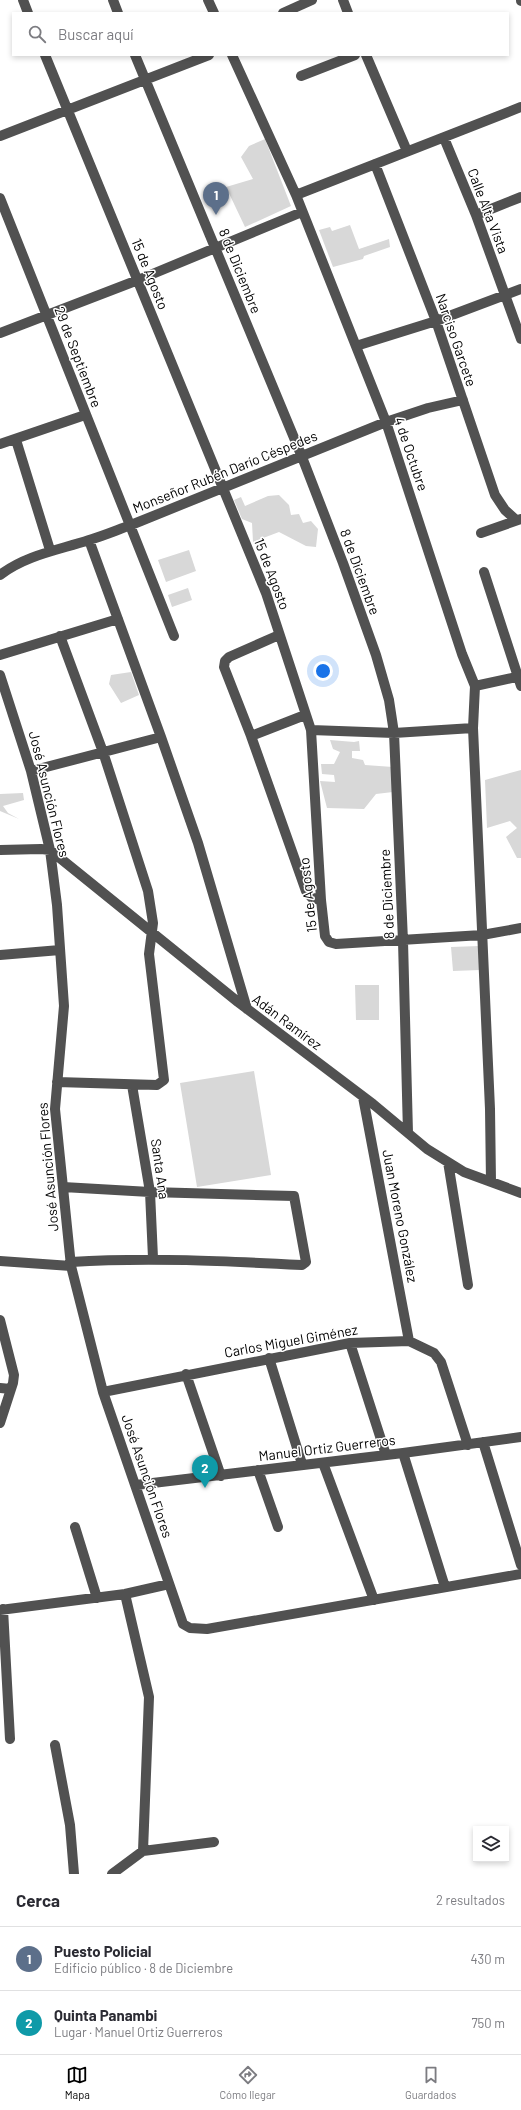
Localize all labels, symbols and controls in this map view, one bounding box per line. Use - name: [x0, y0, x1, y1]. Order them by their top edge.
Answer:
- search box: [12, 12, 509, 56]
- icon: search: [26, 23, 48, 45]
- text: Buscar aquí: [58, 25, 134, 43]
- street label: Calle Alta Vista: [464, 166, 512, 256]
- pin: 1: [203, 182, 229, 215]
- street label: 8 de Diciembre: [216, 226, 265, 316]
- street label: 15 de Agosto: [128, 236, 172, 312]
- street label: Narciso Garcete: [433, 291, 480, 389]
- street label: 29 de Septiembre: [51, 304, 106, 410]
- street label: 4 de Octubre: [391, 415, 432, 493]
- street label: Monseñor Rubén Darío Céspedes: [130, 427, 320, 516]
- street label: 8 de Diciembre: [337, 527, 384, 617]
- street label: 15 de Agosto: [251, 536, 294, 612]
- your location: [313, 661, 333, 681]
- street label: José Asunción Flores: [26, 729, 73, 859]
- street label: 8 de Diciembre: [376, 849, 397, 940]
- street label: 15 de Agosto: [295, 857, 320, 933]
- street label: Adán Ramírez: [249, 990, 325, 1053]
- street label: José Asunción Flores: [33, 1102, 62, 1232]
- street label: Santa Ana: [148, 1137, 173, 1200]
- street label: Juan Moreno González: [379, 1148, 422, 1284]
- street label: Carlos Miguel Giménez: [223, 1320, 359, 1361]
- street label: José Asunción Flores: [118, 1412, 177, 1540]
- street label: Manuel Ortiz Guerreros: [257, 1431, 397, 1464]
- pin: 2: [192, 1455, 218, 1488]
- map controls: [473, 1826, 509, 1862]
- button: layers: [473, 1826, 509, 1862]
- text: Cerca: [16, 1890, 60, 1910]
- text: 2 resultados: [436, 1892, 505, 1908]
- text: Puesto Policial: [54, 1942, 152, 1960]
- text: 1: [27, 1951, 31, 1967]
- text: 430 m: [470, 1951, 505, 1967]
- text: Edificio público · 8 de Diciembre: [54, 1960, 233, 1976]
- text: Quinta Panambi: [54, 2006, 157, 2024]
- text: 2: [25, 2015, 33, 2031]
- text: 750 m: [471, 2015, 505, 2031]
- text: Lugar · Manuel Ortiz Guerreros: [54, 2024, 223, 2040]
- tab: Mapa: [65, 2064, 90, 2101]
- tab: Cómo llegar: [219, 2064, 276, 2101]
- tab: Guardados: [405, 2064, 456, 2101]

